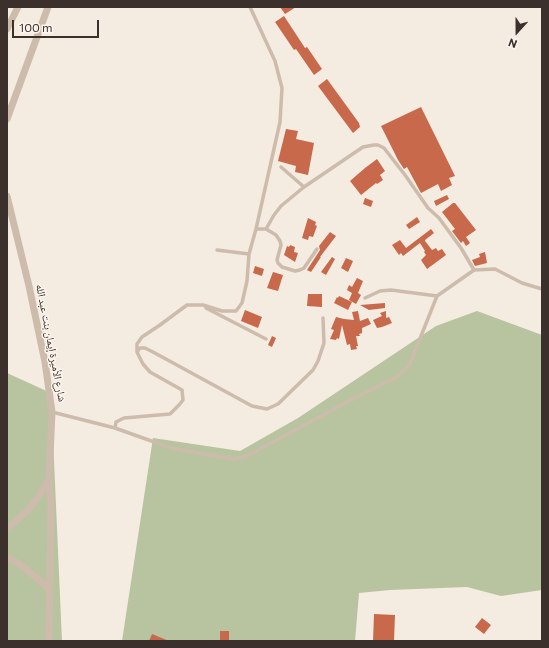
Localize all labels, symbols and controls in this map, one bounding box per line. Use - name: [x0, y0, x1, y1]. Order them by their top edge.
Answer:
- scale bar: [14, 12, 101, 38]
- north arrow: [497, 12, 537, 52]
- text: 100 m: [19, 20, 53, 34]
- text: N: [506, 36, 519, 51]
- street label: شارع الأميرة إيمان بنت عبد الله: [33, 283, 69, 403]

